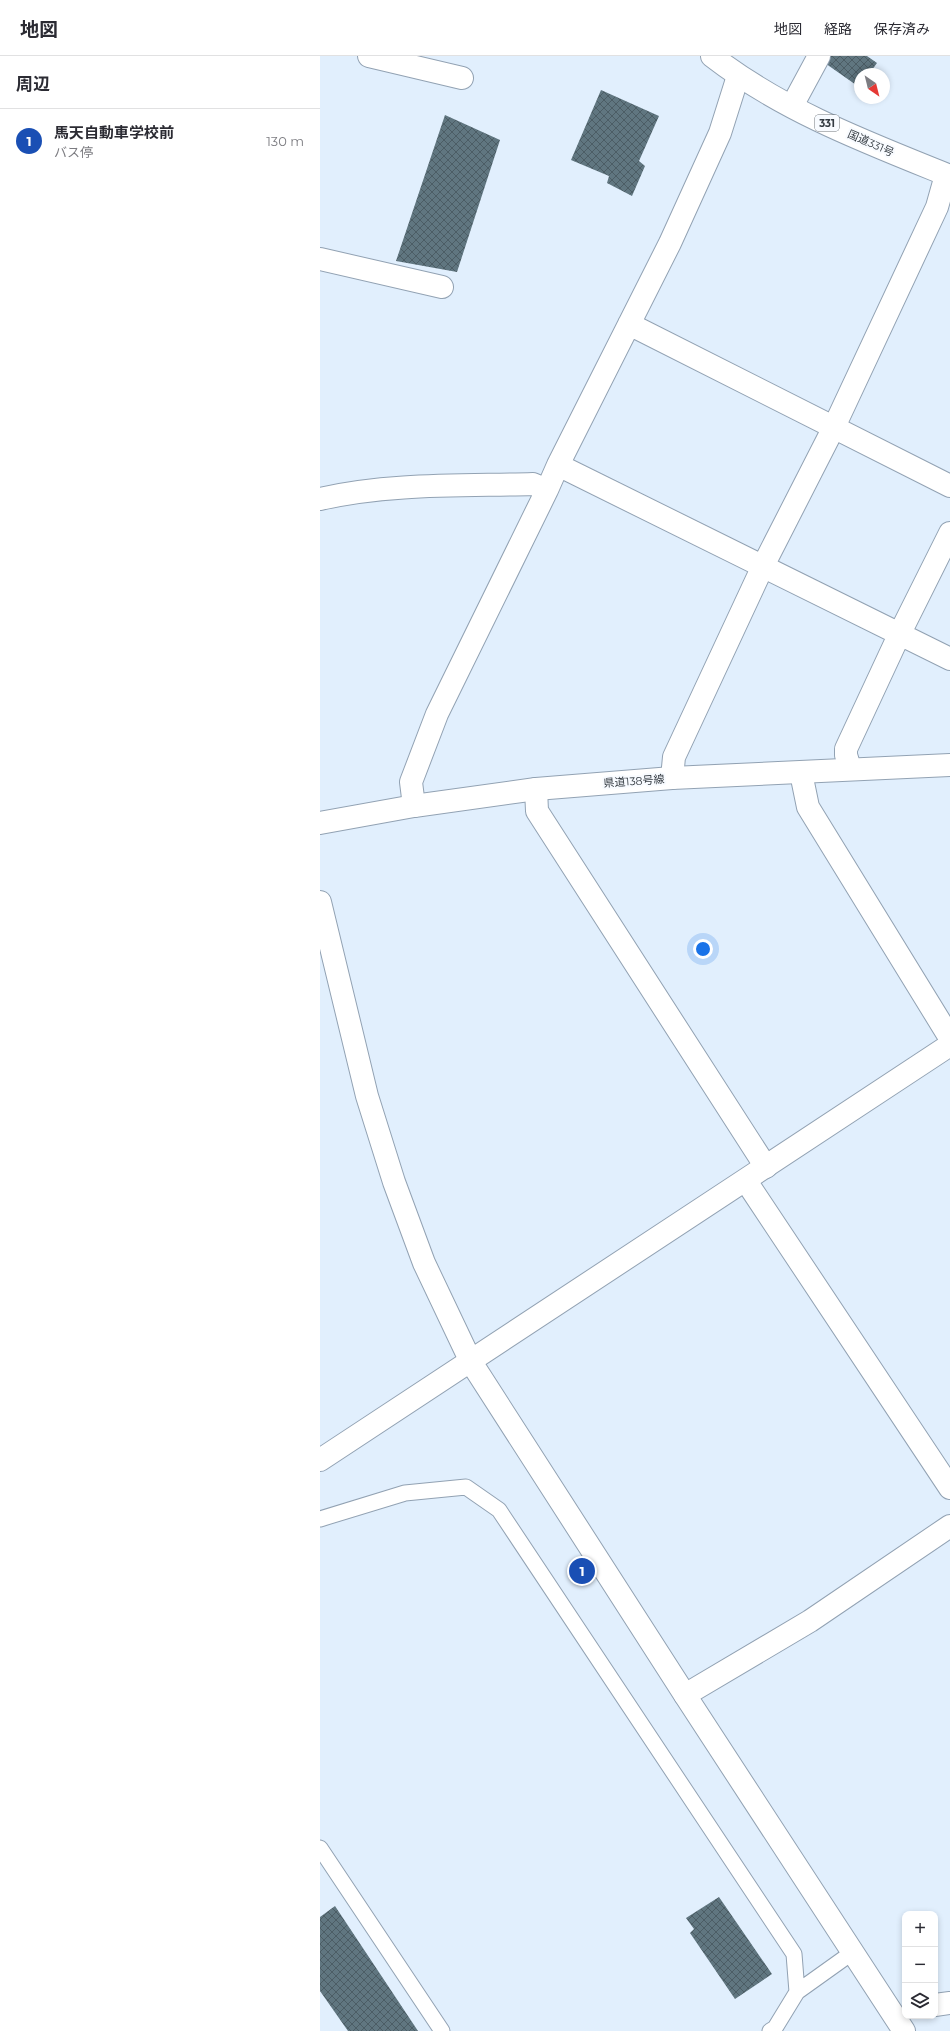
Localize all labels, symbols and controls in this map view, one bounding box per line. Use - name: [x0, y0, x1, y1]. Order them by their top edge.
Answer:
- text: 地図: [20, 18, 58, 41]
- text: 地図: [774, 20, 802, 38]
- text: 経路: [824, 20, 852, 38]
- text: 保存済み: [874, 20, 930, 38]
- north arrow: [854, 68, 890, 104]
- text: 周辺: [16, 74, 50, 94]
- road number: 331: [815, 115, 839, 131]
- text: 馬天自動車学校前: [54, 123, 174, 142]
- street label: 国道331号: [846, 127, 896, 159]
- text: 1: [26, 133, 32, 149]
- text: 130 m: [266, 133, 304, 149]
- text: バス停: [54, 144, 93, 160]
- street label: 県道138号線: [603, 772, 665, 790]
- your location: [693, 939, 713, 959]
- pin: 1: [569, 1556, 595, 1586]
- map controls: [902, 1911, 938, 2019]
- button: +: [902, 1911, 938, 1947]
- button: −: [902, 1947, 938, 1983]
- button: layers: [902, 1983, 938, 2019]

